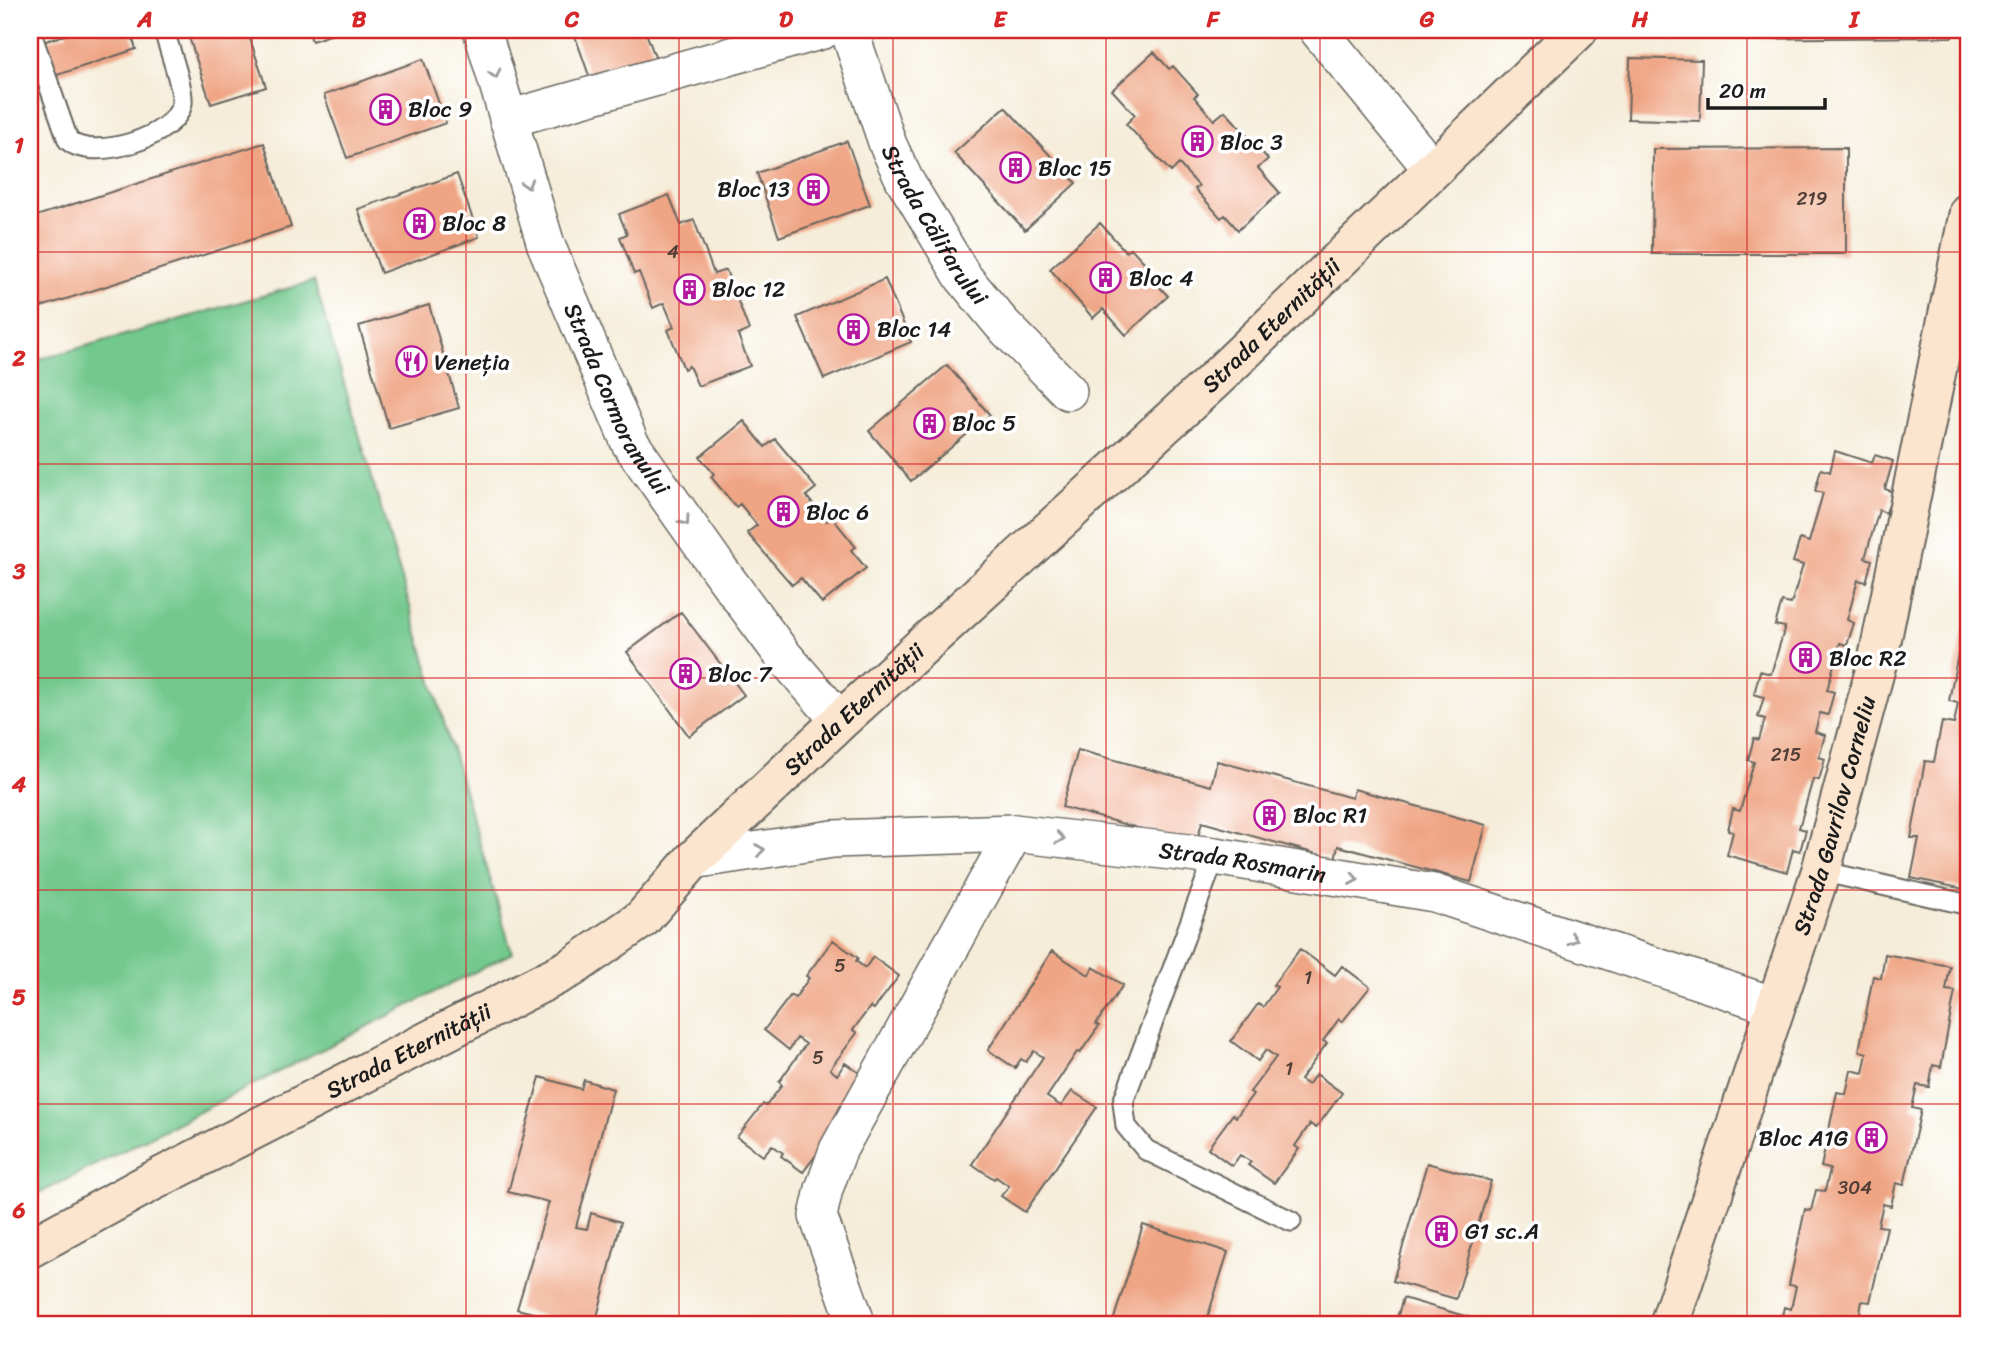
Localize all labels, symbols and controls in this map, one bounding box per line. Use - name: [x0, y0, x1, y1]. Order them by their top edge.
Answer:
- text: A: [136, 0, 153, 40]
- text: B: [352, 0, 367, 40]
- text: C: [564, 0, 580, 40]
- text: D: [779, 0, 794, 40]
- text: E: [994, 0, 1009, 40]
- text: F: [1206, 0, 1221, 40]
- text: G: [1419, 0, 1435, 40]
- text: H: [1631, 0, 1649, 40]
- text: I: [1848, 0, 1860, 40]
- scale bar: [1708, 66, 1826, 110]
- one-way arrow: [487, 68, 501, 80]
- text: 20 m: [1719, 72, 1766, 110]
- place label: Bloc 9: [408, 89, 472, 130]
- building icon: Bloc 9: [368, 92, 402, 126]
- place label: Bloc 3: [1220, 122, 1283, 163]
- text: 1: [14, 125, 24, 166]
- building icon: Bloc 3: [1180, 125, 1214, 159]
- street label: Strada Călifarului: [870, 137, 1000, 315]
- place label: Bloc 15: [1038, 148, 1112, 189]
- building icon: Bloc 15: [998, 151, 1032, 185]
- place label: Bloc 13: [717, 169, 790, 210]
- building icon: Bloc 13: [796, 172, 830, 206]
- one-way arrow: [519, 178, 534, 190]
- house number: 219: [1797, 182, 1827, 215]
- place label: Bloc 8: [442, 203, 506, 244]
- building icon: Bloc 8: [402, 206, 436, 240]
- house number: 4: [667, 235, 679, 268]
- street label: Strada Eternității: [1192, 247, 1351, 403]
- place label: Bloc 4: [1129, 258, 1194, 299]
- building icon: Bloc 4: [1089, 261, 1123, 295]
- place label: Bloc 12: [712, 269, 785, 310]
- building icon: Bloc 12: [672, 272, 706, 306]
- street label: Strada Cormoranului: [552, 296, 682, 504]
- place label: Bloc 14: [877, 309, 951, 350]
- building icon: Bloc 14: [837, 312, 871, 346]
- text: 2: [11, 338, 26, 379]
- place label: Veneția: [434, 342, 510, 383]
- restaurant icon: Veneția: [394, 345, 428, 379]
- place label: Bloc 5: [952, 403, 1016, 444]
- building icon: Bloc 5: [912, 406, 946, 440]
- place label: Bloc 6: [806, 492, 869, 533]
- building icon: Bloc 6: [766, 495, 800, 529]
- one-way arrow: [677, 513, 689, 526]
- text: 3: [12, 551, 26, 592]
- street label: Strada Eternității: [773, 632, 935, 786]
- place label: Bloc R2: [1829, 638, 1906, 679]
- building icon: Bloc R2: [1789, 641, 1823, 675]
- place label: Bloc 7: [708, 654, 773, 695]
- building icon: Bloc 7: [668, 657, 702, 691]
- street label: Strada Gavrilov Corneliu: [1780, 691, 1888, 940]
- house number: 215: [1771, 738, 1802, 771]
- text: 4: [11, 764, 27, 805]
- place label: Bloc R1: [1293, 795, 1367, 836]
- building icon: Bloc R1: [1253, 798, 1287, 832]
- street label: Strada Rosmarin: [1157, 829, 1329, 895]
- one-way arrow: [1055, 830, 1066, 845]
- one-way arrow: [754, 843, 766, 858]
- one-way arrow: [1348, 871, 1360, 886]
- one-way arrow: [1567, 931, 1579, 945]
- house number: 5: [834, 949, 846, 982]
- house number: 1: [1304, 961, 1312, 994]
- text: 5: [12, 977, 26, 1018]
- street label: Strada Eternității: [318, 991, 500, 1110]
- house number: 5: [812, 1041, 824, 1074]
- house number: 1: [1285, 1052, 1293, 1085]
- place label: Bloc A1G: [1759, 1118, 1849, 1159]
- building icon: Bloc A1G: [1854, 1121, 1888, 1155]
- house number: 304: [1838, 1171, 1872, 1204]
- text: 6: [11, 1190, 26, 1231]
- place label: G1 sc.A: [1465, 1211, 1539, 1252]
- building icon: G1 sc.A: [1425, 1214, 1459, 1248]

